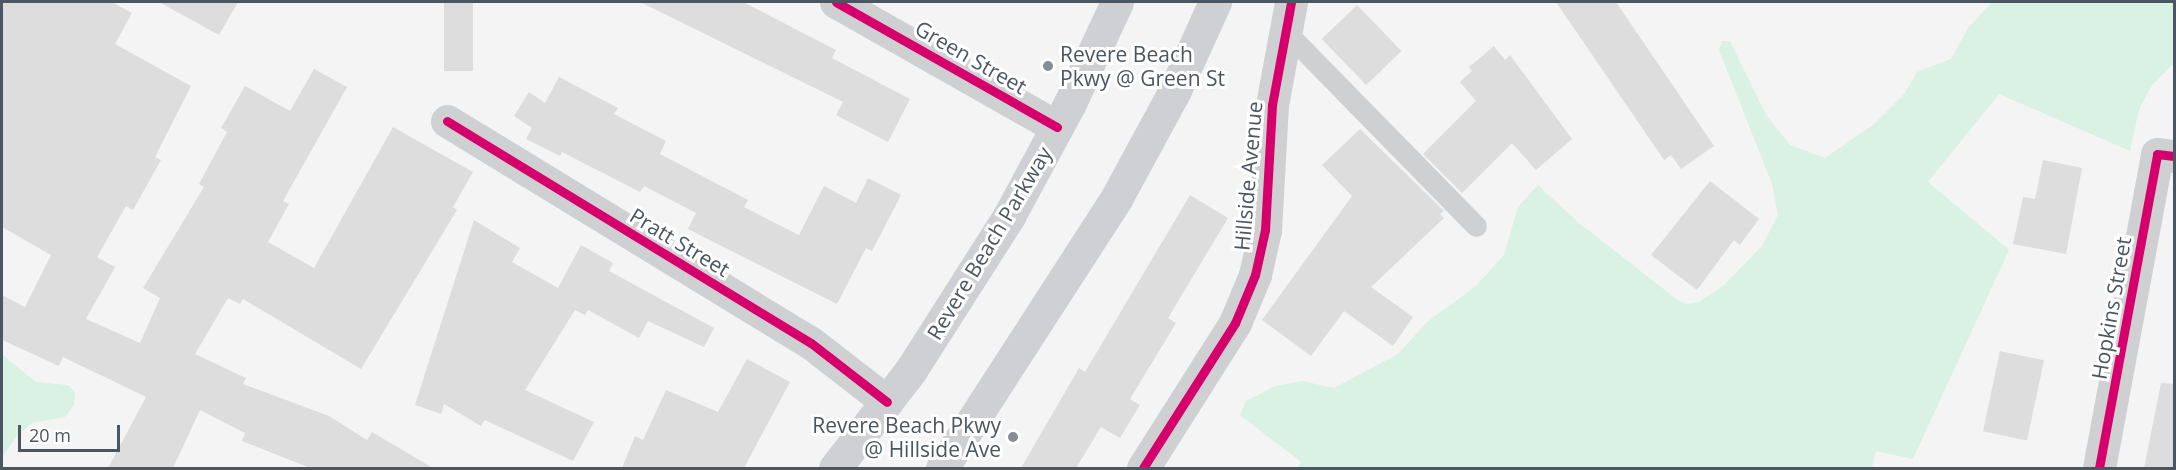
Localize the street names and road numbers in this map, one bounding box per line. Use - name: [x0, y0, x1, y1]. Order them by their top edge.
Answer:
- street label: Green Street: [911, 15, 1031, 99]
- street label: Hillside Avenue: [1229, 100, 1267, 252]
- street label: Revere Beach Parkway: [921, 142, 1057, 344]
- street label: Pratt Street: [626, 202, 734, 282]
- street label: Hopkins Street: [2086, 235, 2136, 381]

